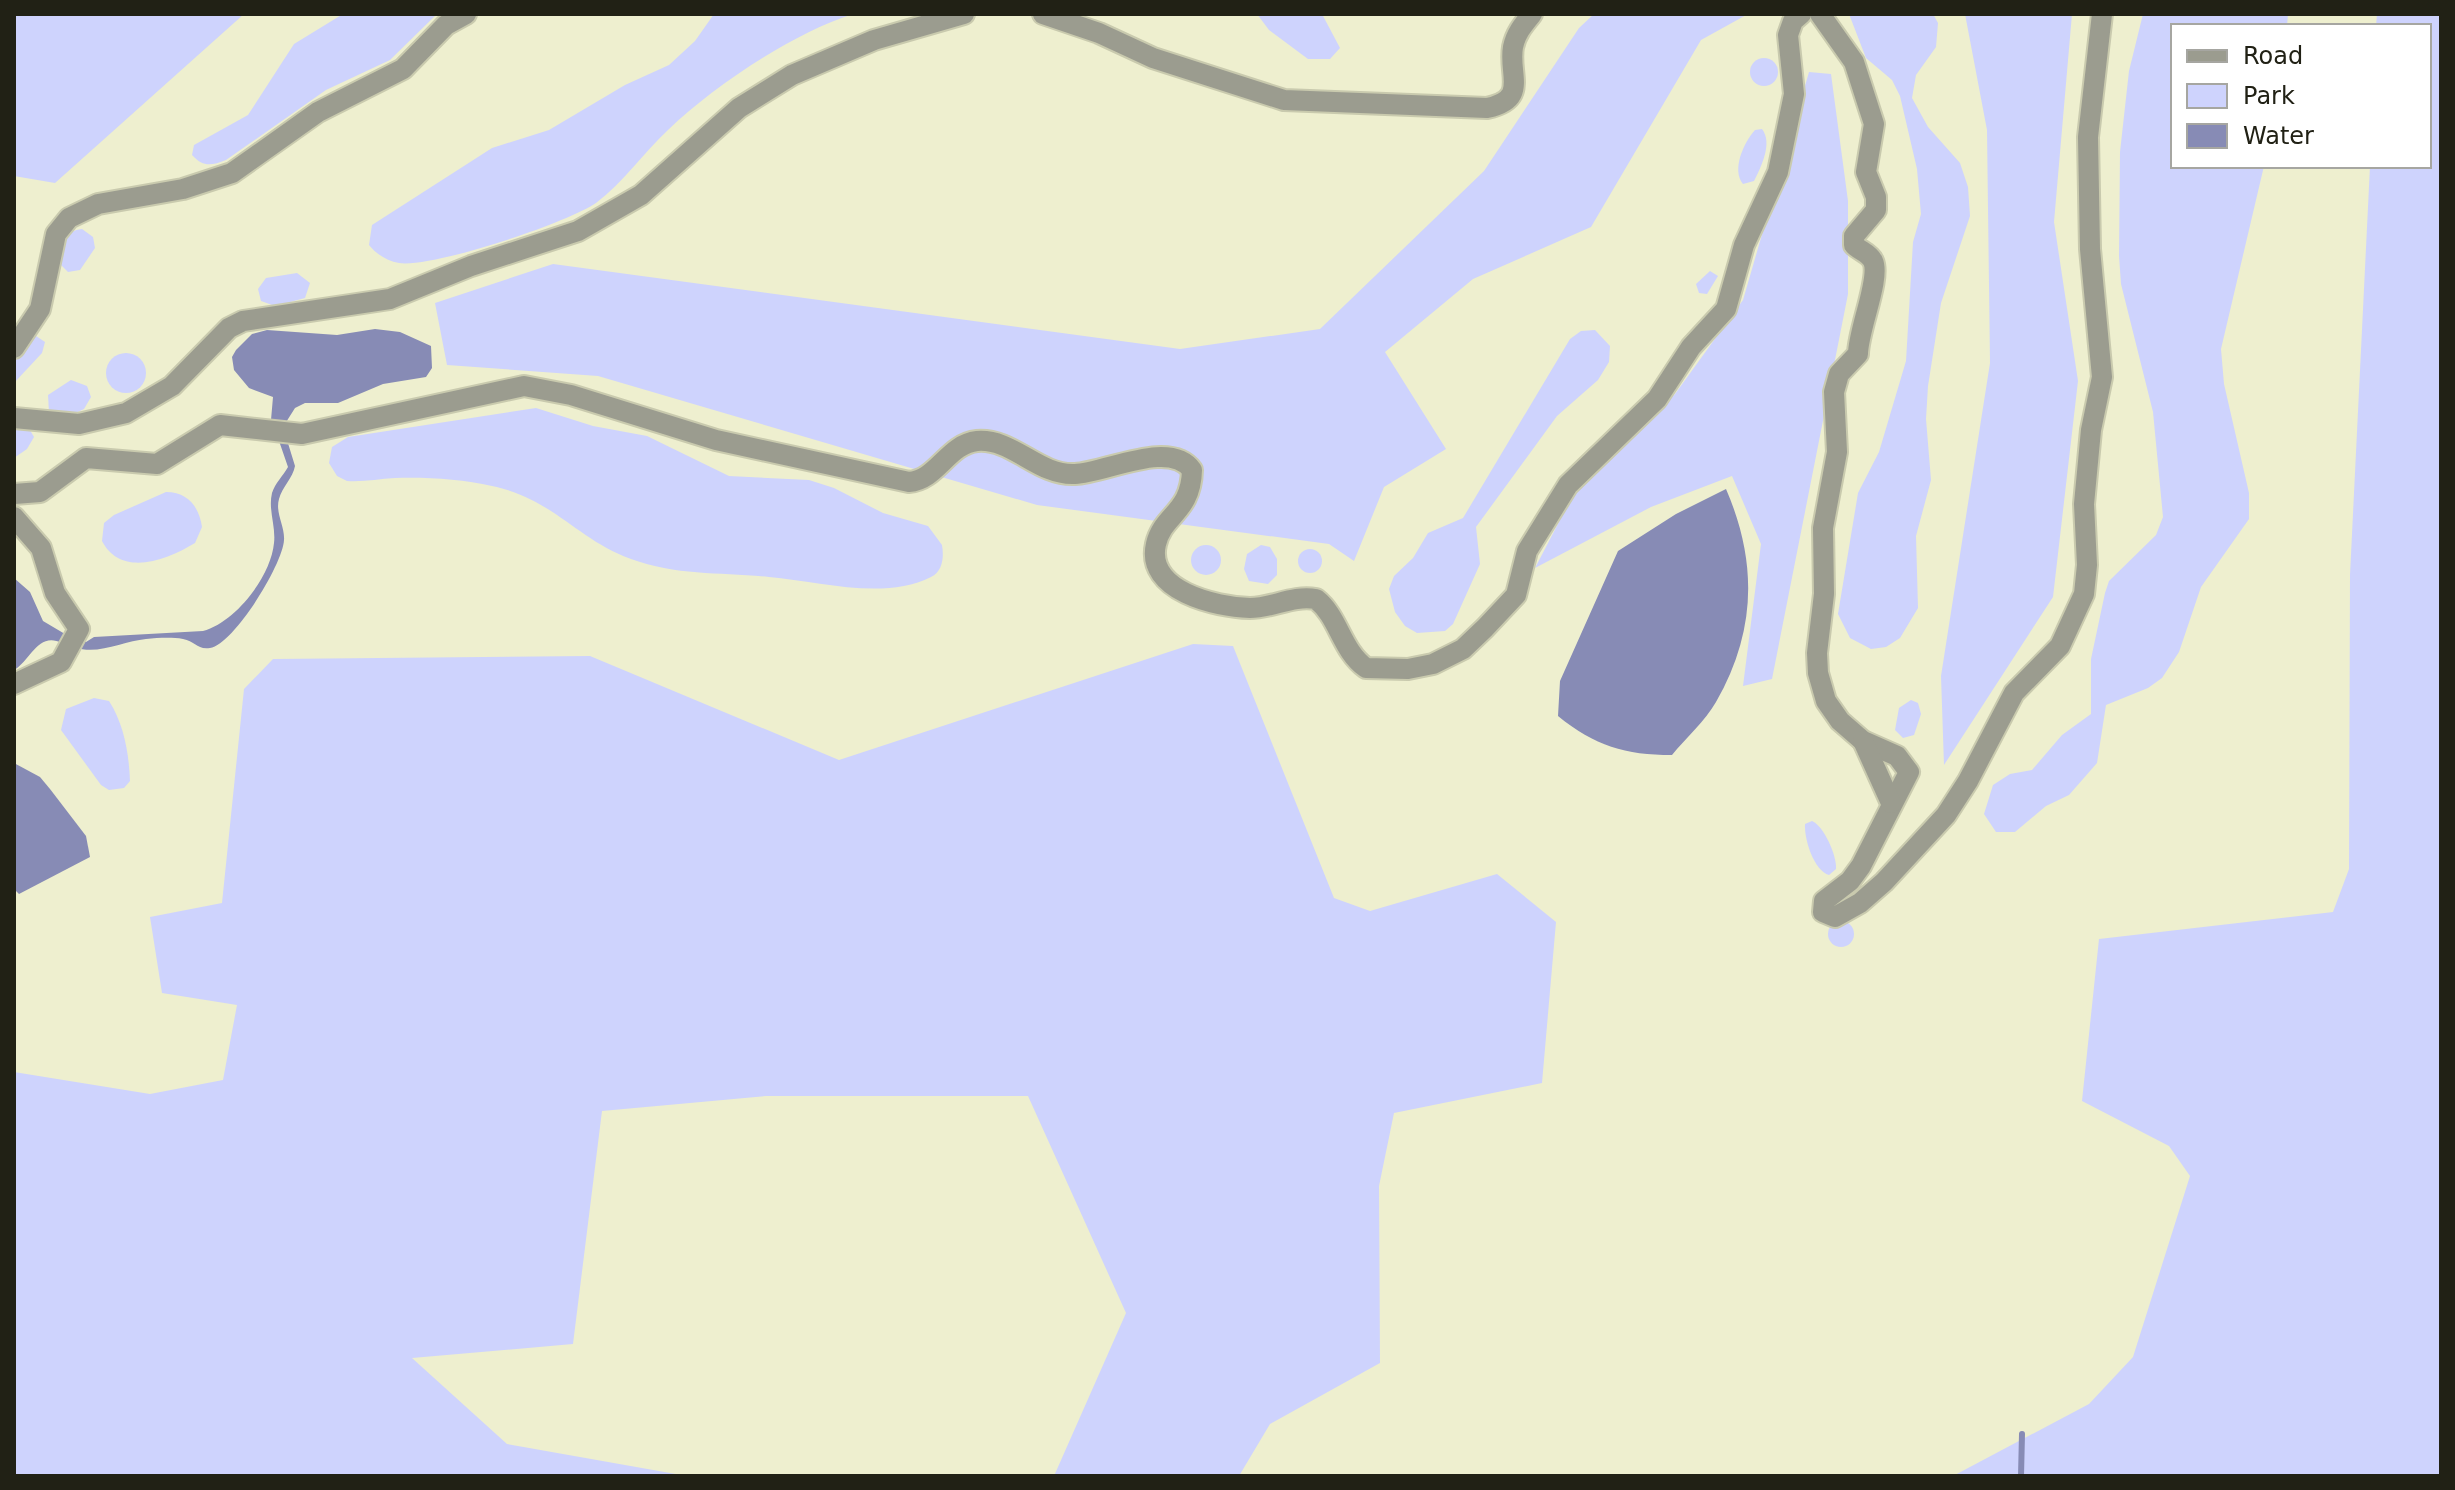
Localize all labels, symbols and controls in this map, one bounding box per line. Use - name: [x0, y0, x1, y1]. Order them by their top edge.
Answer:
- legend: [2171, 24, 2431, 168]
- text: Road: [2243, 42, 2303, 70]
- text: Park: [2243, 82, 2295, 110]
- text: Water: [2243, 122, 2314, 150]

